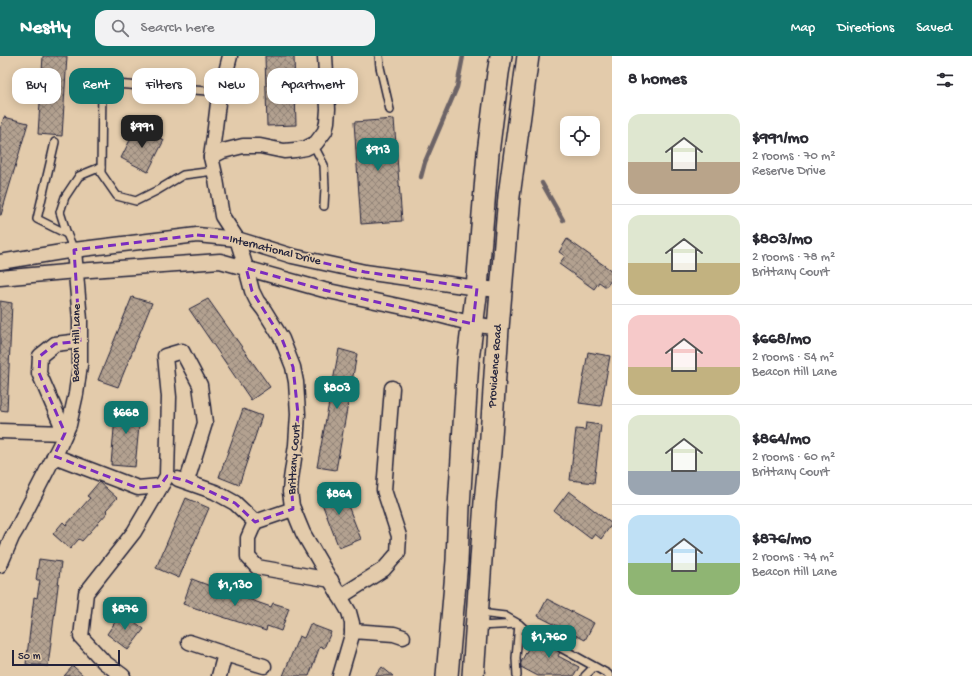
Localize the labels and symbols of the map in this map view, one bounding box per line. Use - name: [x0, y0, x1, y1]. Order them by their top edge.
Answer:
- pin: $991: [118, 115, 166, 149]
- pin: $913: [354, 138, 402, 172]
- street label: International Drive: [228, 233, 323, 269]
- street label: Beacon Hill Lane: [69, 303, 85, 383]
- street label: Providence Road: [486, 323, 506, 409]
- pin: $803: [313, 376, 361, 410]
- pin: $668: [102, 401, 150, 435]
- street label: Brittany Court: [285, 422, 305, 496]
- pin: $864: [315, 482, 363, 516]
- pin: $1,130: [202, 573, 268, 607]
- pin: $876: [101, 597, 149, 631]
- pin: $1,760: [516, 625, 582, 659]
- scale bar: [12, 648, 120, 667]

